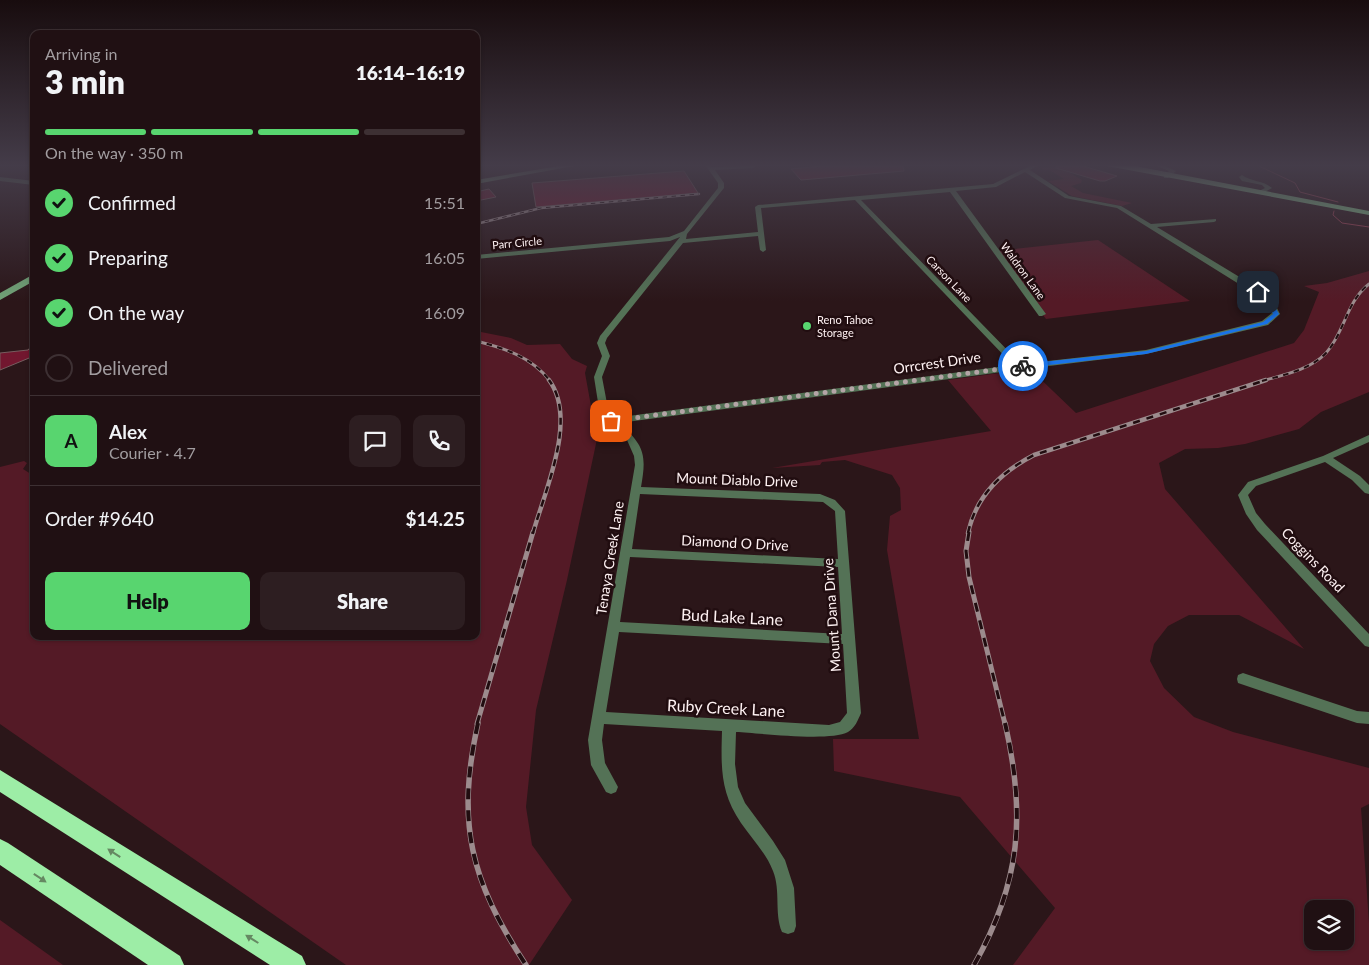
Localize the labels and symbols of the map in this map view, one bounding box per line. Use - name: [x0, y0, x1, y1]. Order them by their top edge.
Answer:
- street label: Parr Circle: [492, 234, 543, 251]
- street label: Waldron Lane: [998, 240, 1048, 302]
- street label: Carson Lane: [924, 253, 975, 305]
- pin: [1237, 271, 1279, 313]
- place label: Reno Tahoe Storage: [817, 313, 873, 339]
- marker: Reno Tahoe Storage: [801, 320, 813, 332]
- courier: [998, 341, 1048, 391]
- street label: Orrcrest Drive: [892, 348, 982, 377]
- pin: [590, 400, 632, 442]
- street label: Mount Diablo Drive: [676, 469, 798, 490]
- street label: Tenaya Creek Lane: [592, 500, 627, 616]
- street label: Coggins Road: [1278, 524, 1348, 596]
- street label: Diamond O Drive: [681, 531, 789, 554]
- street label: Mount Dana Drive: [819, 558, 844, 672]
- street label: Bud Lake Lane: [681, 604, 784, 629]
- street label: Ruby Creek Lane: [667, 695, 786, 720]
- one-way arrow: [107, 848, 121, 858]
- one-way arrow: [34, 873, 47, 883]
- one-way arrow: [245, 935, 258, 944]

